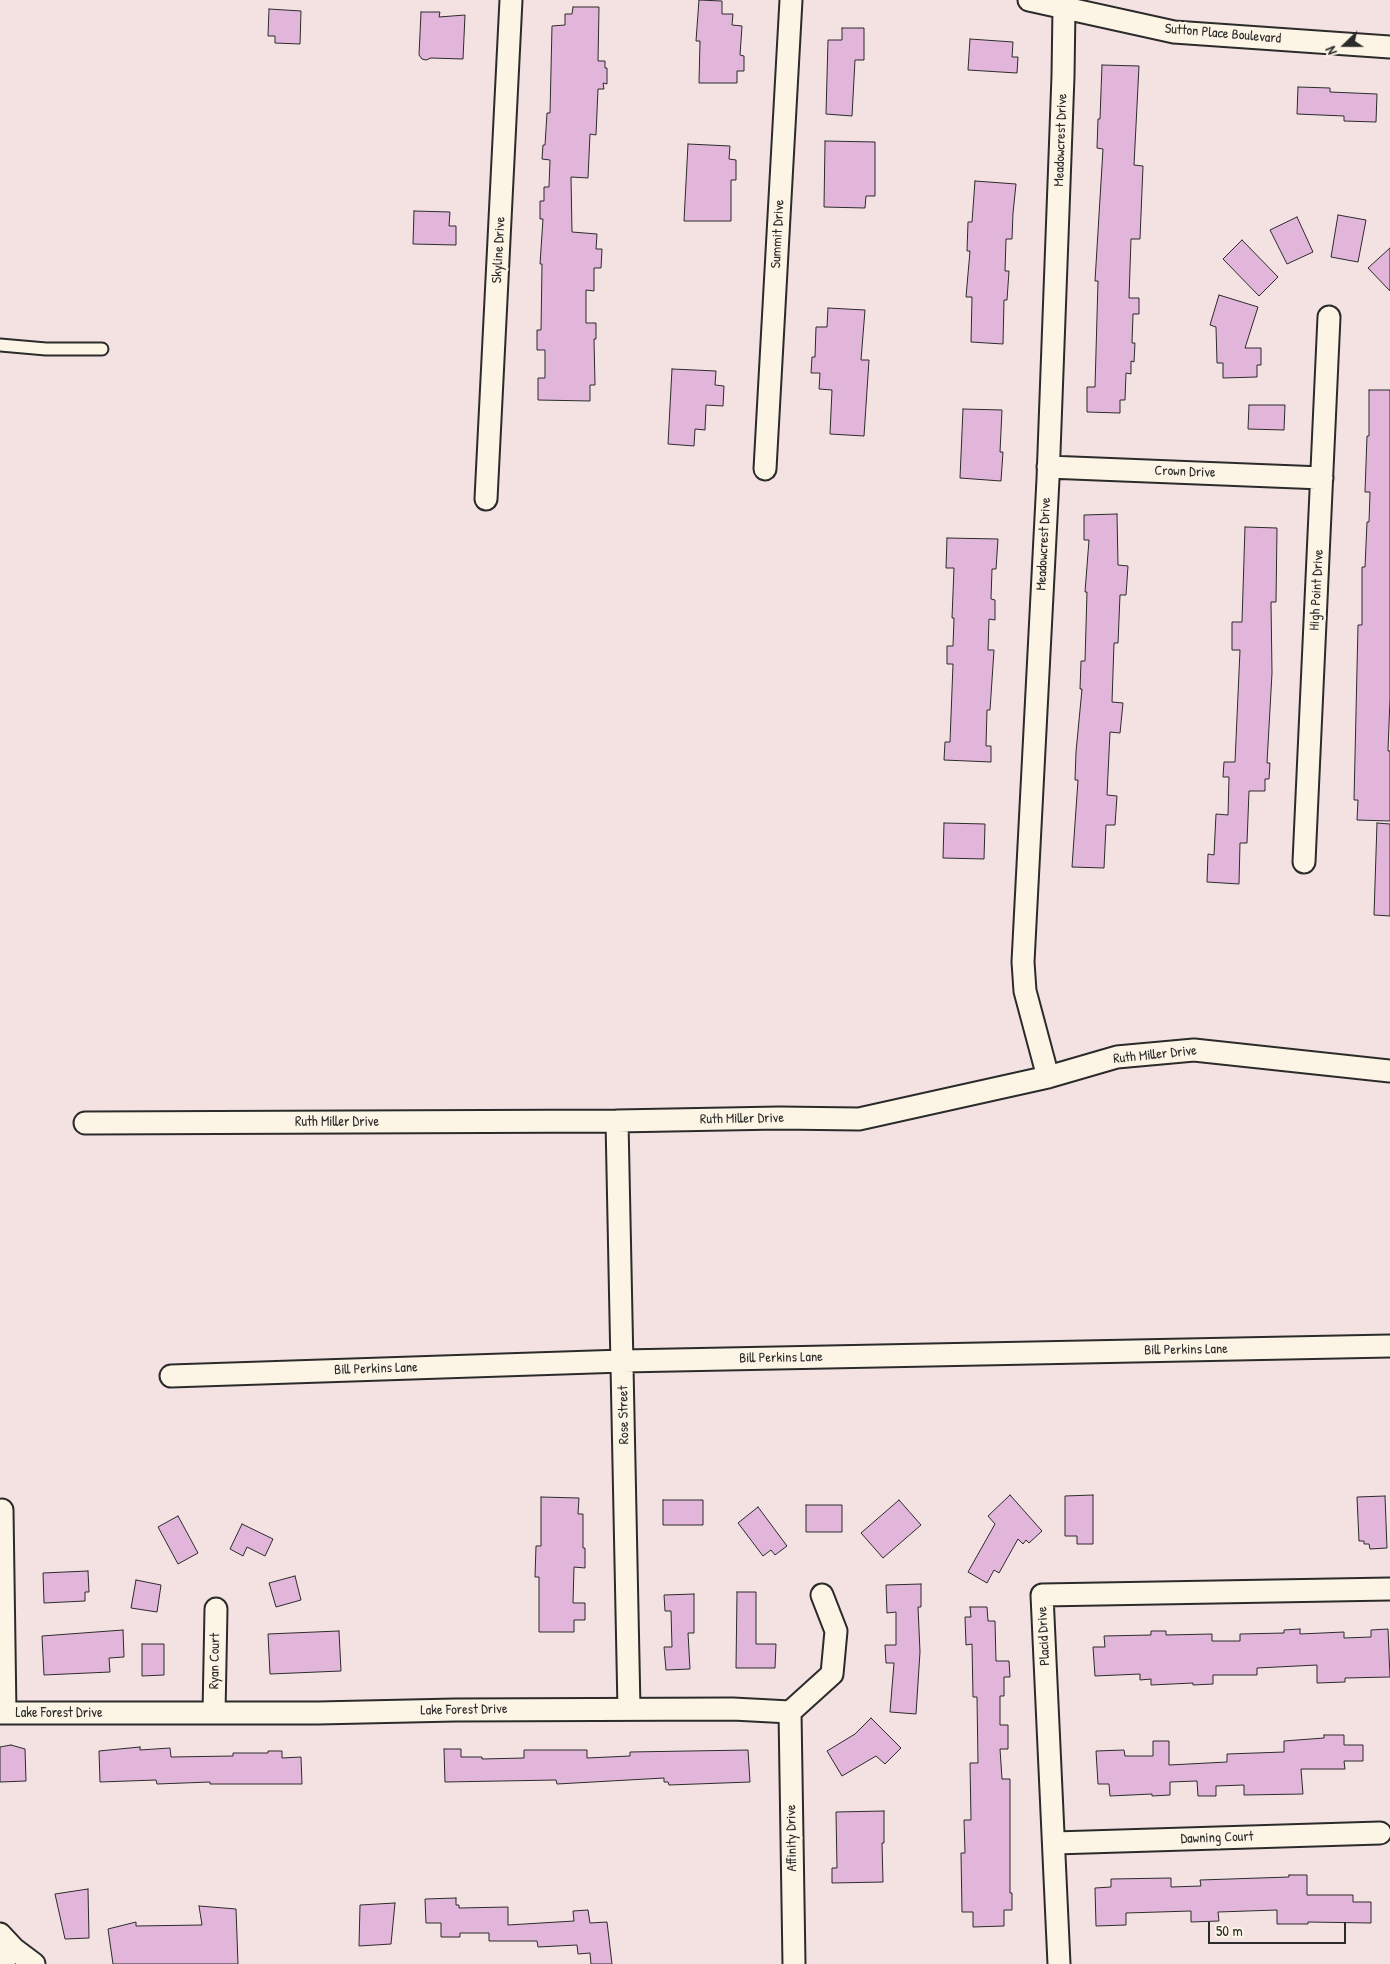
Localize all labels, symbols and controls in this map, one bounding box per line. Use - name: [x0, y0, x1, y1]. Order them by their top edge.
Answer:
- north arrow: [1320, 20, 1370, 70]
- street label: Sutton Place Boulevard: [1164, 21, 1282, 47]
- text: N: [1320, 44, 1341, 58]
- street label: Meadowcrest Drive: [1051, 93, 1071, 187]
- street label: Summit Drive: [768, 199, 788, 269]
- street label: Skyline Drive: [489, 216, 509, 284]
- street label: Crown Drive: [1154, 463, 1216, 481]
- street label: Meadowcrest Drive: [1033, 497, 1055, 591]
- street label: High Point Drive: [1306, 549, 1328, 631]
- street label: Ruth Miller Drive: [1112, 1042, 1198, 1068]
- street label: Ruth Miller Drive: [700, 1110, 784, 1128]
- street label: Ruth Miller Drive: [295, 1114, 379, 1130]
- street label: Bill Perkins Lane: [1144, 1341, 1228, 1359]
- street label: Bill Perkins Lane: [739, 1349, 823, 1367]
- street label: Bill Perkins Lane: [334, 1359, 418, 1379]
- street label: Rose Street: [615, 1385, 633, 1445]
- street label: Placid Drive: [1034, 1606, 1054, 1666]
- street label: Ryan Court: [206, 1633, 224, 1689]
- street label: Lake Forest Drive: [420, 1701, 508, 1719]
- street label: Lake Forest Drive: [16, 1705, 102, 1721]
- street label: Affinity Drive: [783, 1804, 801, 1872]
- street label: Dawning Court: [1180, 1828, 1254, 1848]
- scale bar: [1210, 1912, 1348, 1944]
- text: 50 m: [1216, 1920, 1243, 1941]

